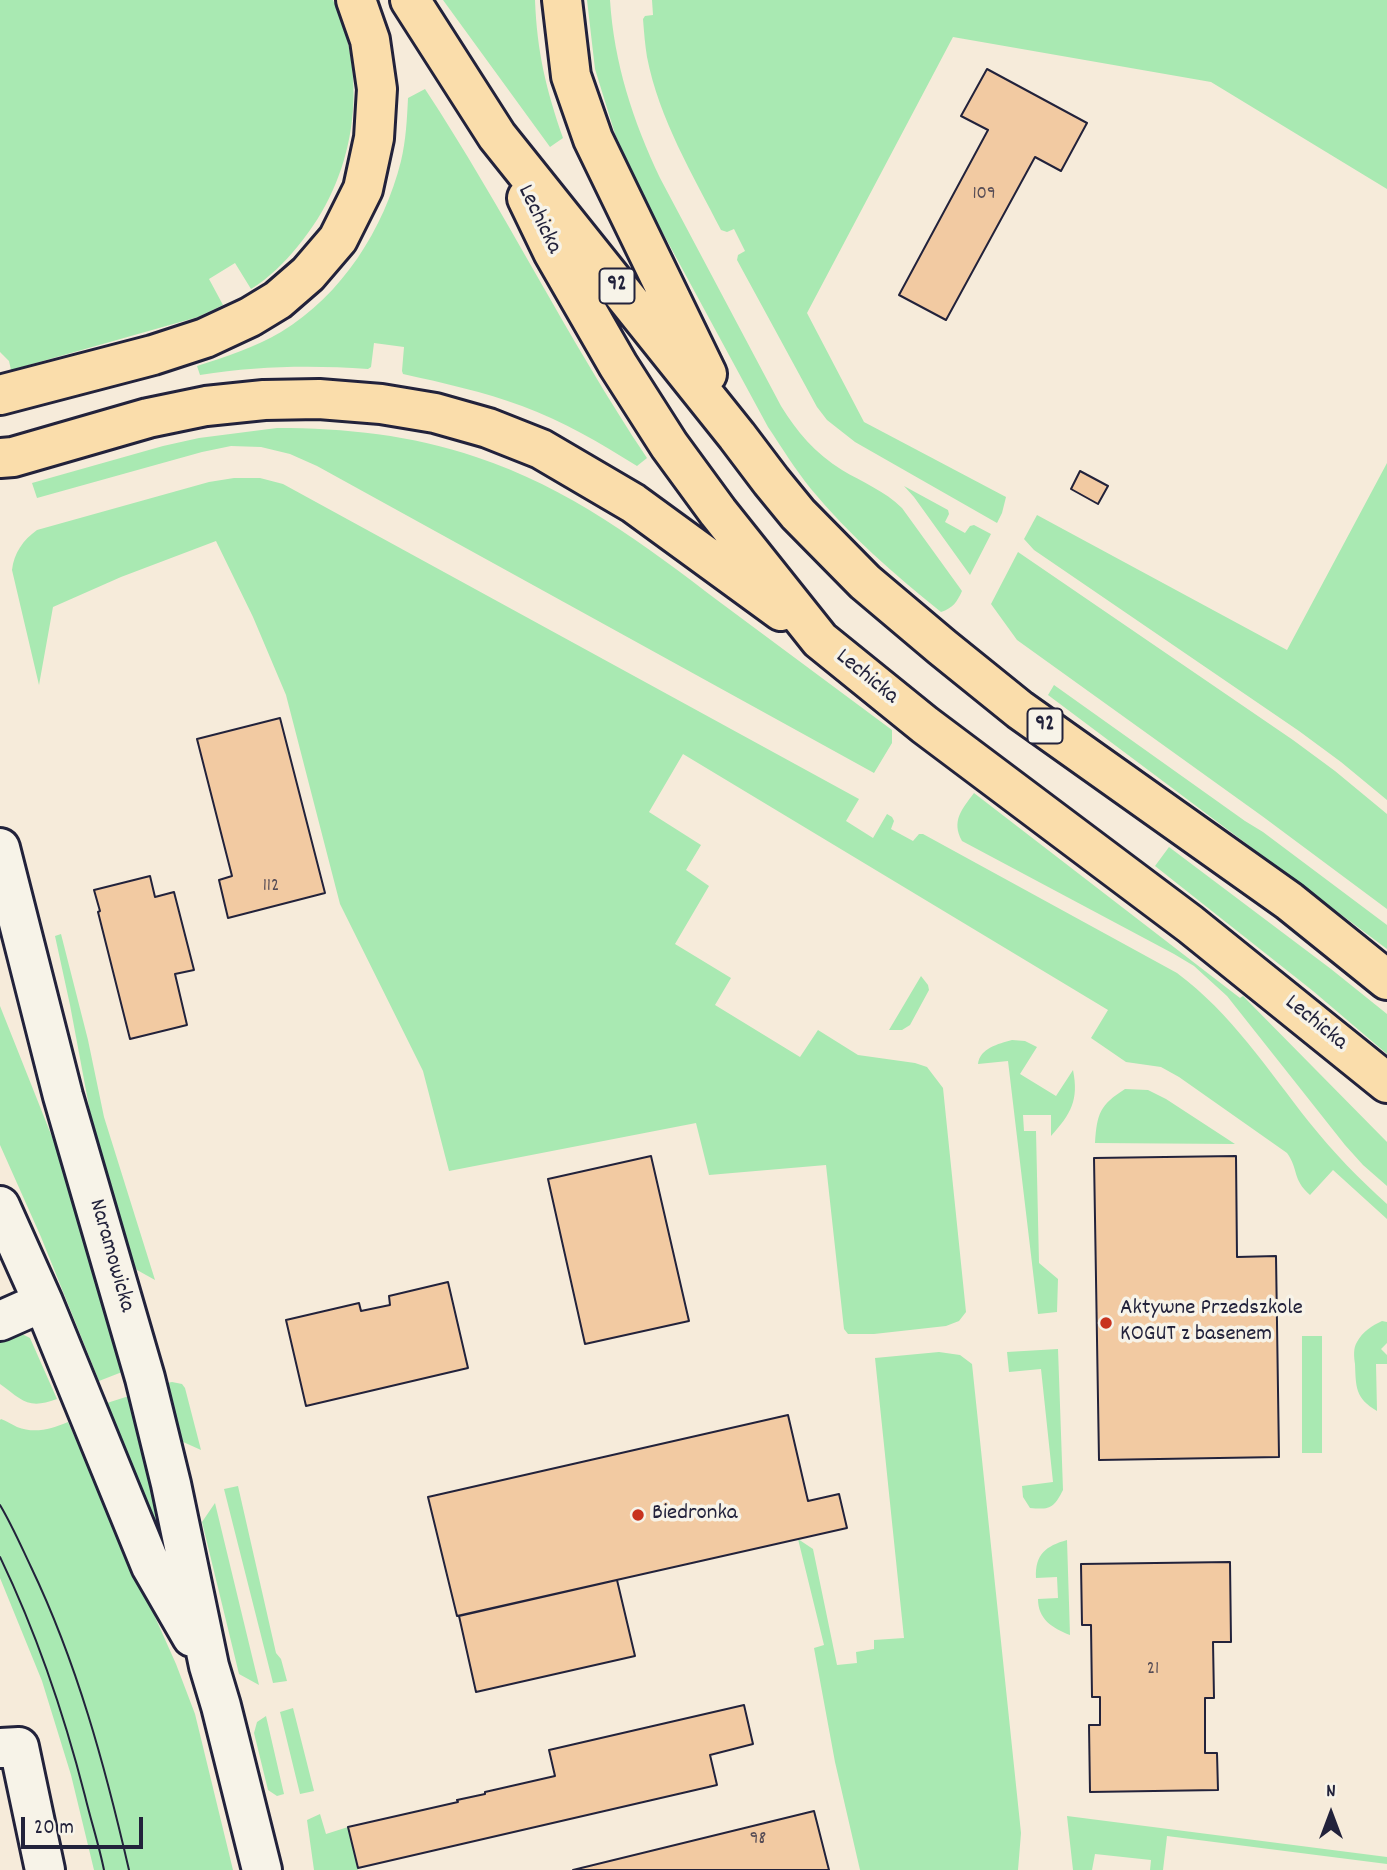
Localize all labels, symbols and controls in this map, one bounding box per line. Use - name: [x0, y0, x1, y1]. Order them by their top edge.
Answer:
- street label: Lechicka: [510, 181, 566, 259]
- house number: 109: [972, 184, 996, 206]
- road number: 92: [600, 268, 634, 304]
- street label: Lechicka: [829, 644, 903, 712]
- road number: 92: [1028, 708, 1062, 744]
- house number: 112: [263, 876, 279, 898]
- street label: Lechicka: [1278, 990, 1352, 1058]
- street label: Naramowicka: [81, 1196, 139, 1316]
- place label: Aktywne Przedszkole KOGUT z basenem: [1120, 1296, 1303, 1350]
- marker: Aktywne Przedszkole KOGUT z basenem: [1098, 1315, 1114, 1331]
- place label: Biedronka: [652, 1501, 738, 1529]
- marker: Biedronka: [630, 1507, 646, 1523]
- house number: 21: [1147, 1659, 1159, 1681]
- north arrow: [1296, 1779, 1366, 1849]
- text: N: [1326, 1779, 1336, 1806]
- scale bar: [24, 1804, 147, 1848]
- text: 20 m: [34, 1814, 74, 1844]
- house number: 98: [750, 1829, 766, 1851]

